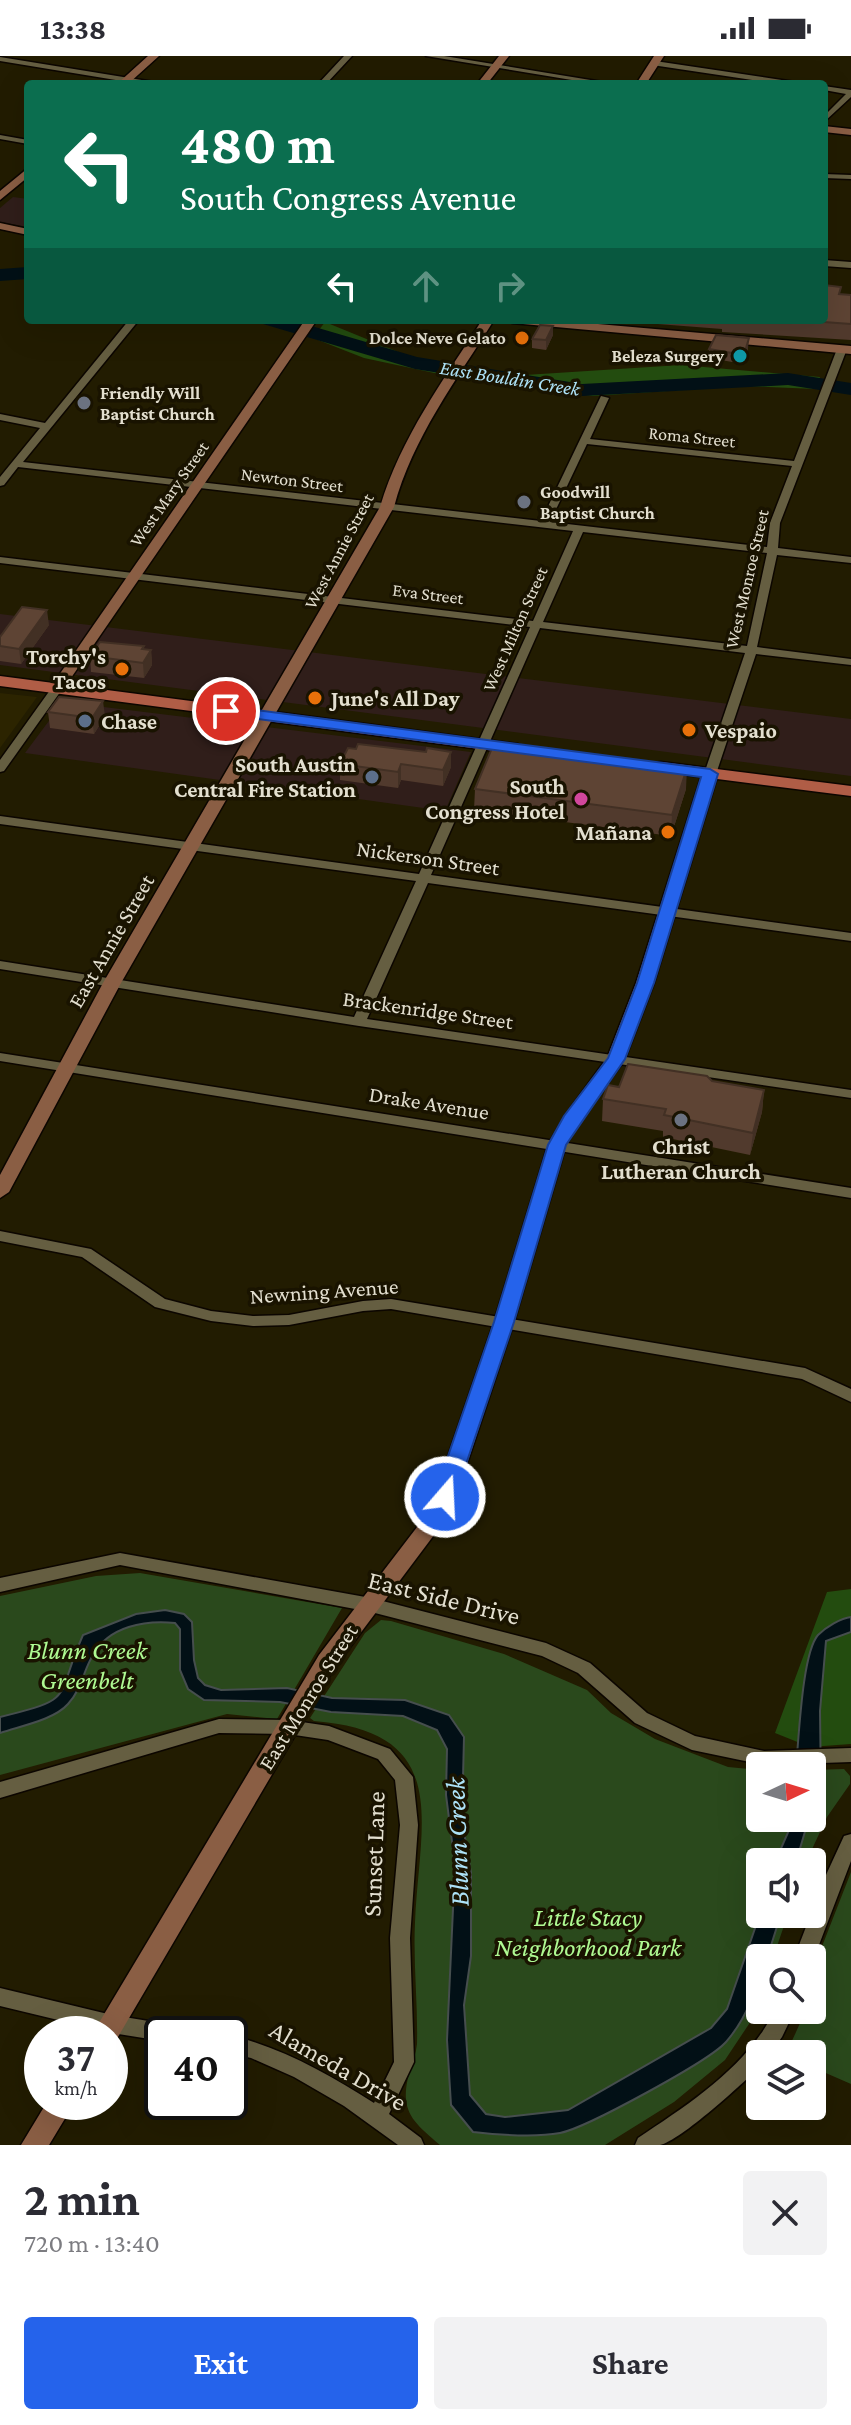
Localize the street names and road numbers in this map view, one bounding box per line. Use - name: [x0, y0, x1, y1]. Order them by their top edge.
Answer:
- street label: Roma Street: [648, 423, 737, 452]
- street label: West Mary Street: [125, 437, 213, 550]
- street label: Newton Street: [240, 464, 345, 496]
- street label: West Annie Street: [300, 489, 378, 612]
- street label: West Monroe Street: [721, 507, 773, 650]
- street label: West Milton Street: [479, 563, 552, 694]
- street label: Eva Street: [391, 580, 466, 608]
- street label: Nickerson Street: [355, 836, 502, 880]
- street label: East Annie Street: [63, 869, 160, 1012]
- street label: Brackenridge Street: [341, 986, 515, 1034]
- street label: Drake Avenue: [367, 1081, 491, 1125]
- street label: Newning Avenue: [249, 1273, 399, 1309]
- street label: East Side Drive: [365, 1565, 523, 1631]
- street label: East Monroe Street: [253, 1619, 363, 1774]
- street label: Sunset Lane: [357, 1791, 391, 1917]
- street label: Alameda Drive: [264, 2015, 412, 2117]

